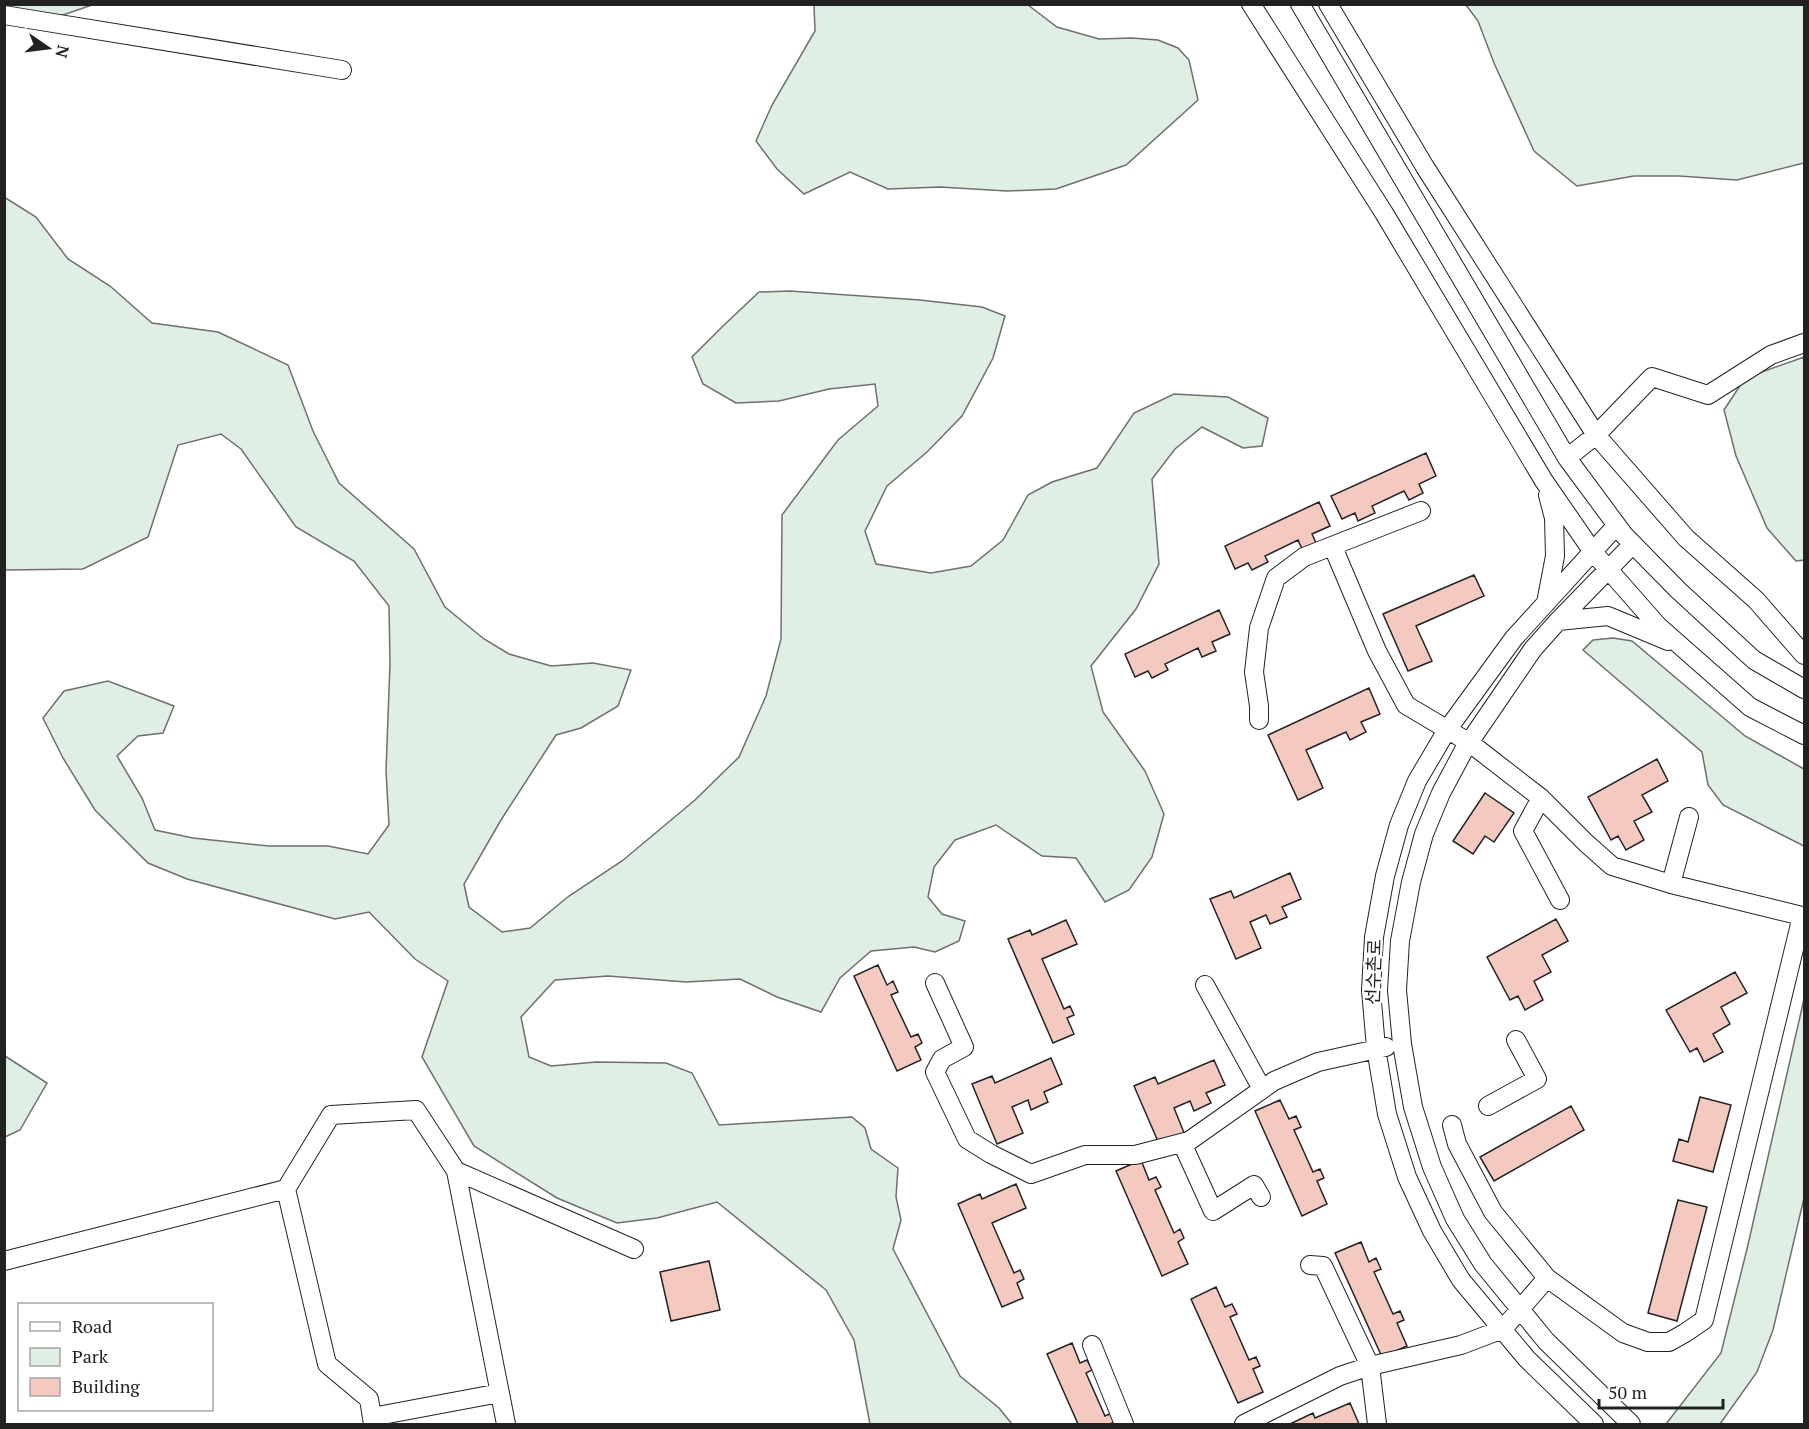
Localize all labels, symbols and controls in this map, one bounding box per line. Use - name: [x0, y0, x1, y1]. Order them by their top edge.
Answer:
- north arrow: [18, 18, 78, 78]
- text: N: [50, 43, 75, 60]
- street label: 선수촌로: [1360, 938, 1386, 1005]
- legend: [18, 1303, 213, 1411]
- text: Road: [72, 1314, 112, 1338]
- text: Park: [72, 1344, 109, 1368]
- scale bar: [1599, 1372, 1724, 1410]
- text: Building: [72, 1374, 140, 1398]
- text: 50 m: [1608, 1380, 1648, 1404]

